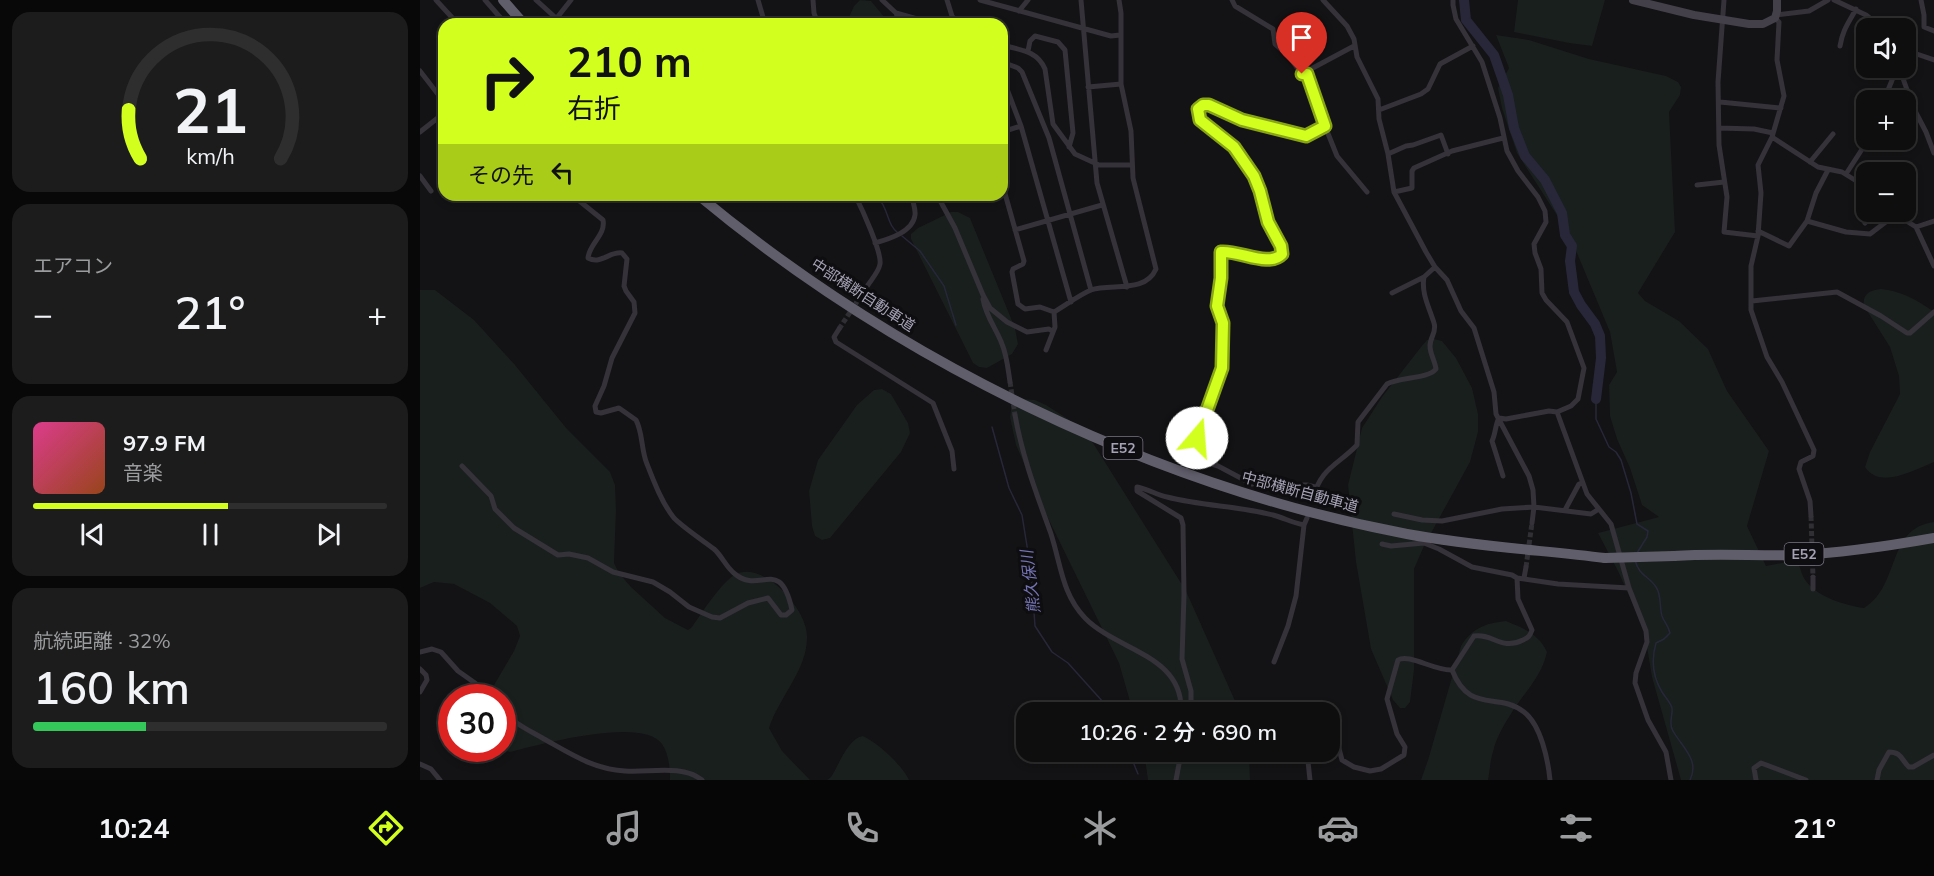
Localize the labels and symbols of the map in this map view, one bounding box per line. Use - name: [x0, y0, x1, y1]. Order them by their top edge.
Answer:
- pin: [1276, 12, 1327, 74]
- street label: 中部横断自動車道: [808, 254, 919, 335]
- position arrow: [1165, 406, 1229, 470]
- road number: E52: [1104, 437, 1142, 459]
- street label: 中部横断自動車道: [1240, 467, 1361, 516]
- road number: E52: [1784, 543, 1824, 565]
- water label: 熊久保川: [1016, 547, 1044, 615]
- speed limit sign: 30: [438, 684, 516, 762]

